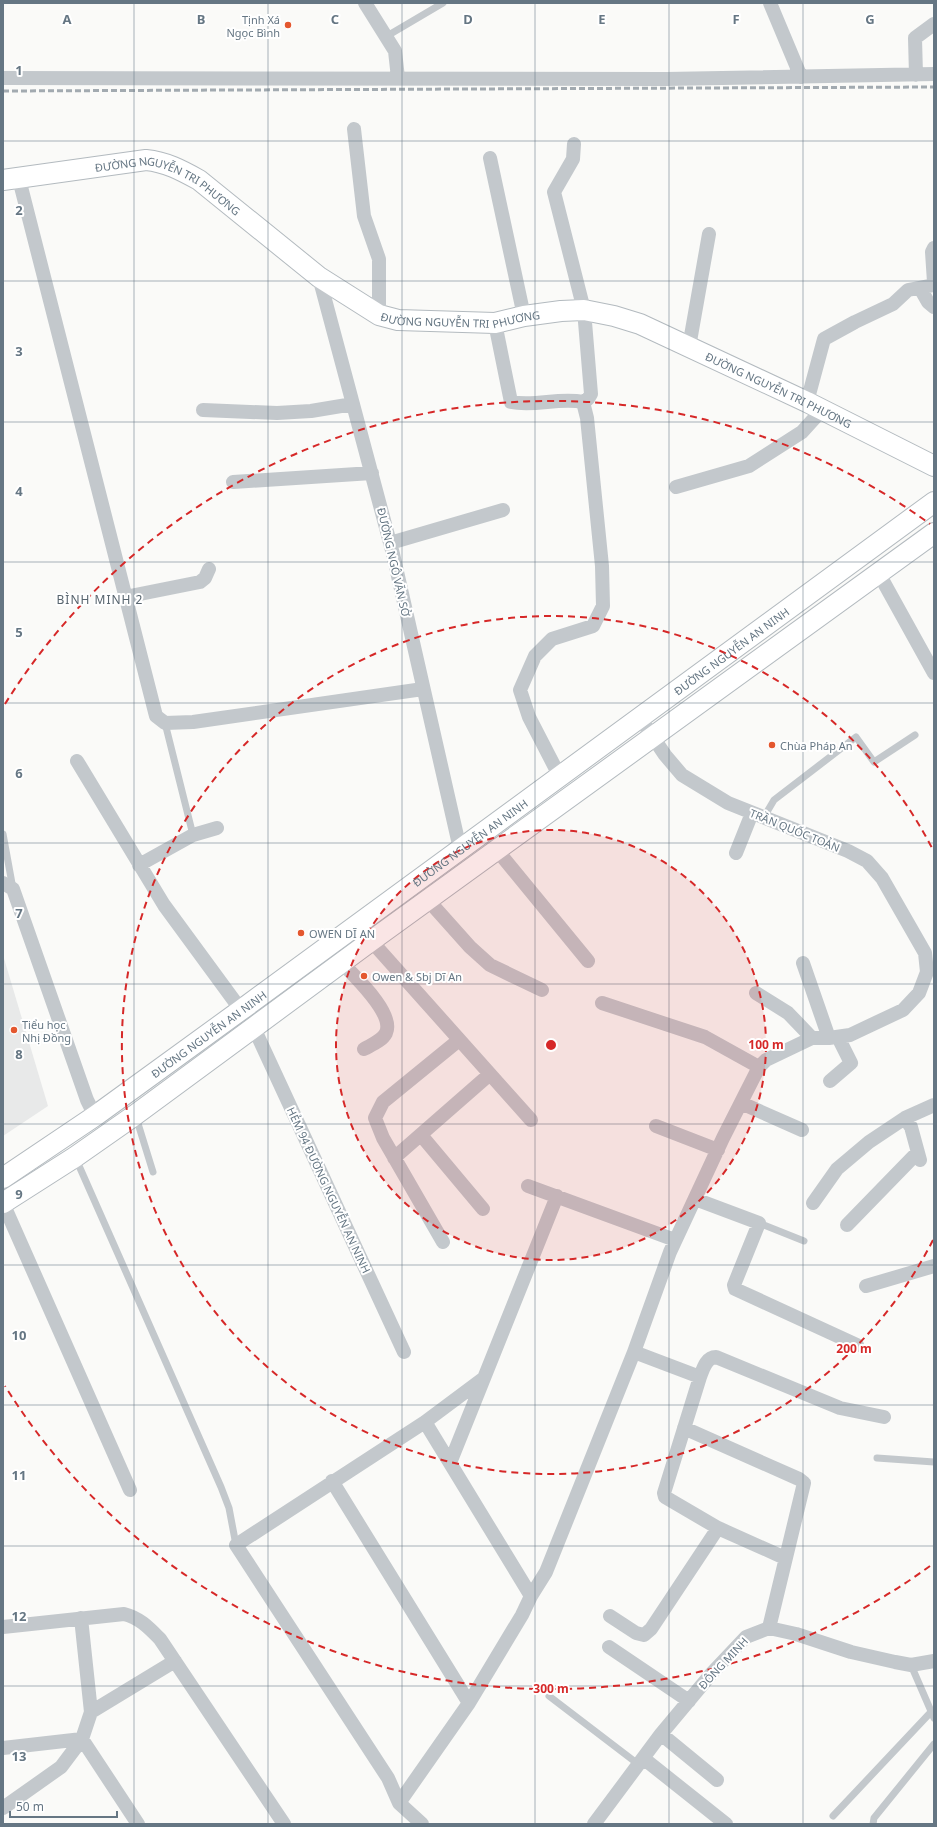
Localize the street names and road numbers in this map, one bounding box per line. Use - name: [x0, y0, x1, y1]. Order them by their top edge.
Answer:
- street label: ĐƯỜNG NGUYỄN TRI PHƯƠNG: [94, 152, 244, 218]
- street label: ĐƯỜNG NGUYỄN TRI PHƯƠNG: [379, 306, 541, 331]
- street label: ĐƯỜNG NGUYỄN TRI PHƯƠNG: [703, 348, 854, 431]
- street label: ĐƯỜNG NGÔ VĂN SỞ: [374, 506, 414, 618]
- street label: ĐƯỜNG NGUYỄN AN NINH: [670, 604, 792, 698]
- street label: ĐƯỜNG NGUYỄN AN NINH: [409, 795, 530, 890]
- street label: TRẦN QUỐC TOẢN: [748, 805, 842, 855]
- street label: ĐƯỜNG NGUYỄN AN NINH: [148, 987, 269, 1081]
- street label: HẺM 94 ĐƯỜNG NGUYỄN AN NINH: [284, 1104, 374, 1276]
- street label: ĐÔNG MINH: [695, 1634, 751, 1692]

